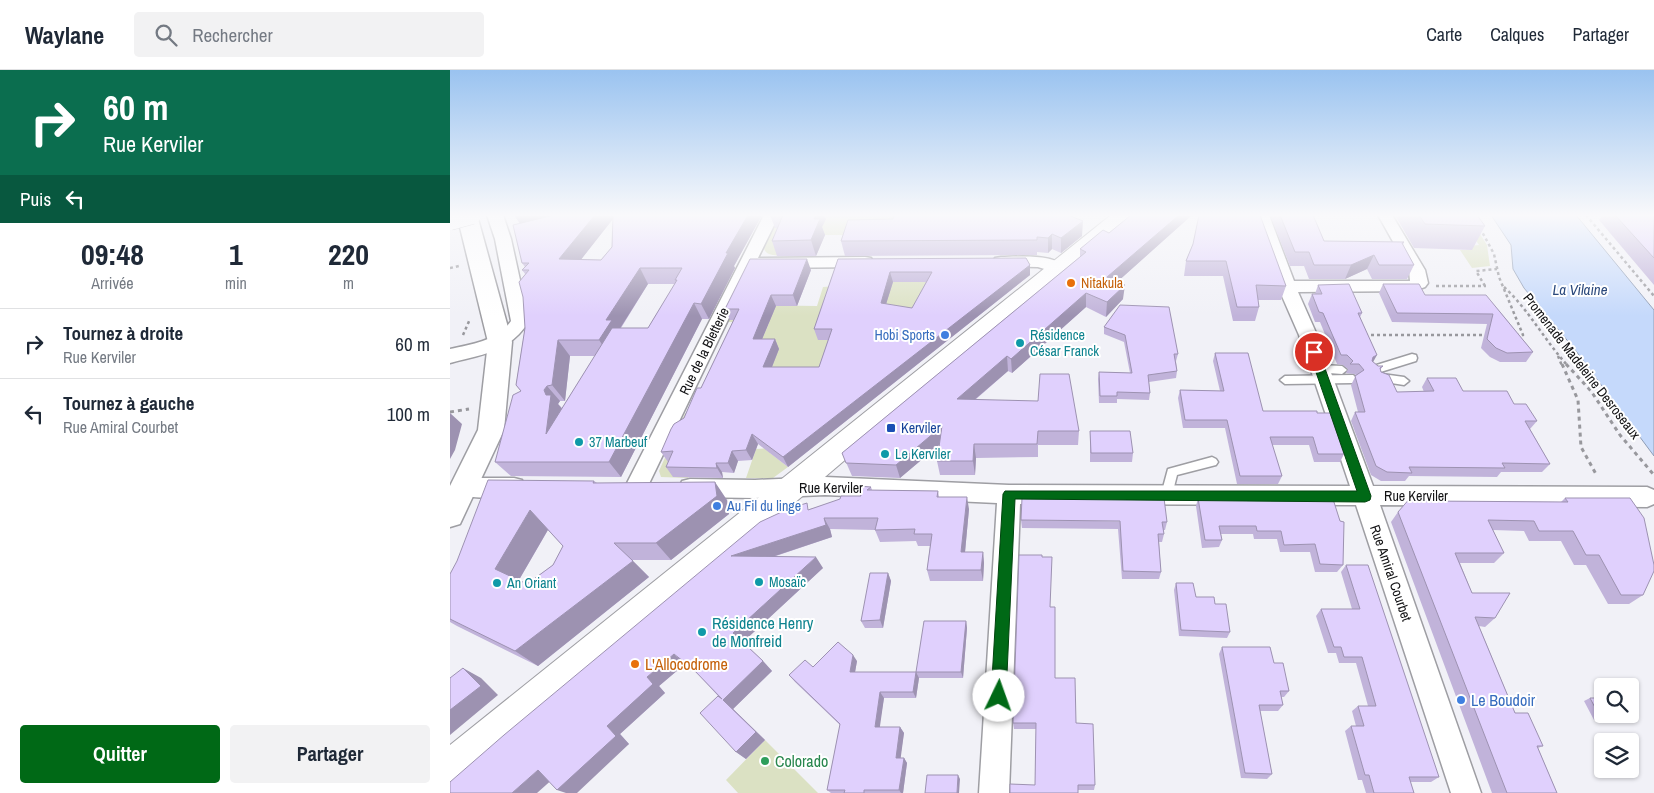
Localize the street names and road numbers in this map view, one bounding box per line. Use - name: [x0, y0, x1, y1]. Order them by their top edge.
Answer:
- street label: Promenade Madeleine Desroseaux: [1519, 289, 1645, 443]
- street label: Rue de la Bletterie: [675, 304, 733, 398]
- street label: Rue Kerviler: [799, 479, 863, 497]
- street label: Rue Kerviler: [1384, 487, 1448, 505]
- street label: Rue Amiral Courbet: [1366, 522, 1416, 624]

